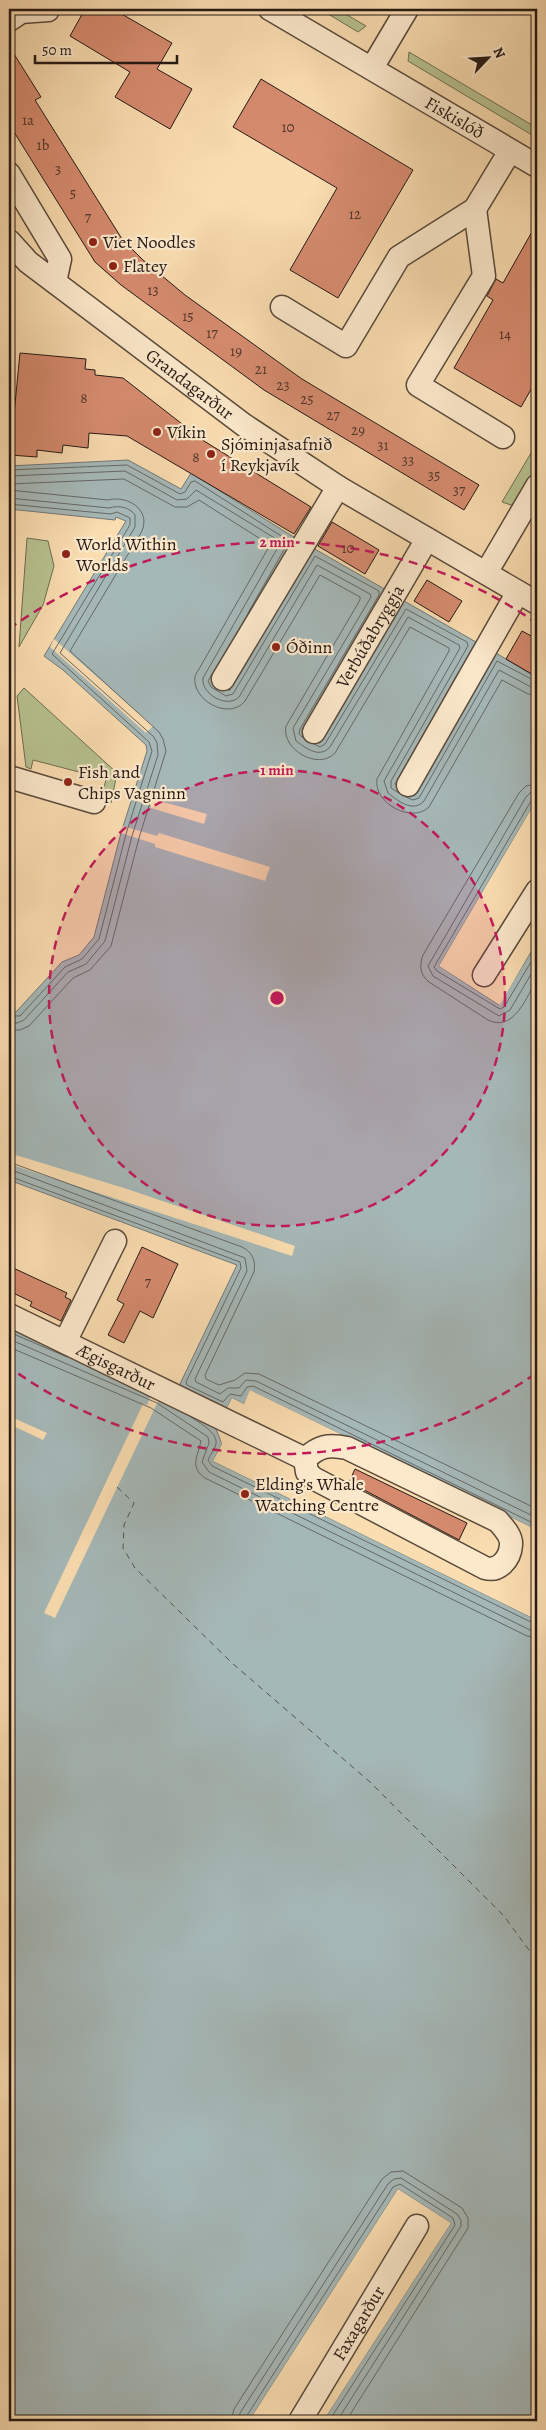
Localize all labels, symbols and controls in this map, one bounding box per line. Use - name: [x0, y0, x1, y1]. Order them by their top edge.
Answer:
- scale bar: [35, 32, 178, 64]
- north arrow: [464, 32, 514, 82]
- text: 50 m: [42, 40, 72, 60]
- text: N: [489, 44, 510, 61]
- street label: Fiskislóð: [420, 91, 489, 144]
- house number: 1a: [22, 110, 34, 130]
- house number: 10: [281, 117, 295, 137]
- house number: 1b: [37, 135, 50, 155]
- house number: 3: [55, 159, 61, 179]
- house number: 5: [70, 183, 76, 203]
- house number: 12: [349, 204, 361, 224]
- house number: 7: [85, 207, 92, 227]
- place label: Viet Noodles: [102, 230, 196, 254]
- marker: Viet Noodles: [87, 236, 99, 248]
- place label: Flatey: [123, 254, 168, 278]
- marker: Flatey: [107, 260, 119, 272]
- house number: 13: [147, 280, 159, 300]
- house number: 15: [182, 306, 194, 326]
- house number: 17: [206, 323, 218, 343]
- house number: 14: [499, 324, 511, 344]
- house number: 19: [230, 341, 242, 361]
- street label: Grandagarður: [141, 343, 239, 425]
- house number: 21: [255, 359, 267, 379]
- house number: 23: [276, 375, 290, 395]
- house number: 8: [80, 388, 88, 408]
- house number: 25: [300, 389, 314, 409]
- house number: 27: [326, 405, 340, 425]
- place label: Víkin: [166, 420, 206, 444]
- house number: 29: [351, 420, 365, 440]
- marker: Víkin: [151, 426, 163, 438]
- place label: Sjóminjasafnið í Reykjavík: [221, 432, 332, 477]
- house number: 31: [377, 435, 389, 455]
- house number: 8: [192, 447, 200, 467]
- marker: Sjóminjasafnið í Reykjavík: [205, 448, 217, 460]
- house number: 33: [402, 450, 414, 470]
- house number: 35: [428, 465, 440, 485]
- house number: 37: [453, 480, 466, 500]
- place label: World Within Worlds: [75, 532, 177, 577]
- text: 2 min: [259, 532, 295, 552]
- house number: 10: [341, 538, 355, 558]
- marker: World Within Worlds: [60, 548, 72, 560]
- street label: Verbúðabryggja: [330, 580, 410, 693]
- place label: Óðinn: [286, 635, 333, 659]
- marker: Óðinn: [270, 641, 282, 653]
- place label: Fish and Chips Vagninn: [78, 760, 186, 805]
- text: 1 min: [260, 760, 294, 780]
- marker: Fish and Chips Vagninn: [62, 776, 74, 788]
- centre of rings: [268, 989, 286, 1007]
- house number: 7: [145, 1272, 152, 1292]
- street label: Ægisgarður: [72, 1337, 160, 1396]
- place label: Elding’s Whale Watching Centre: [254, 1472, 379, 1517]
- marker: Elding’s Whale Watching Centre: [239, 1488, 251, 1500]
- street label: Faxagarður: [327, 2281, 390, 2365]

